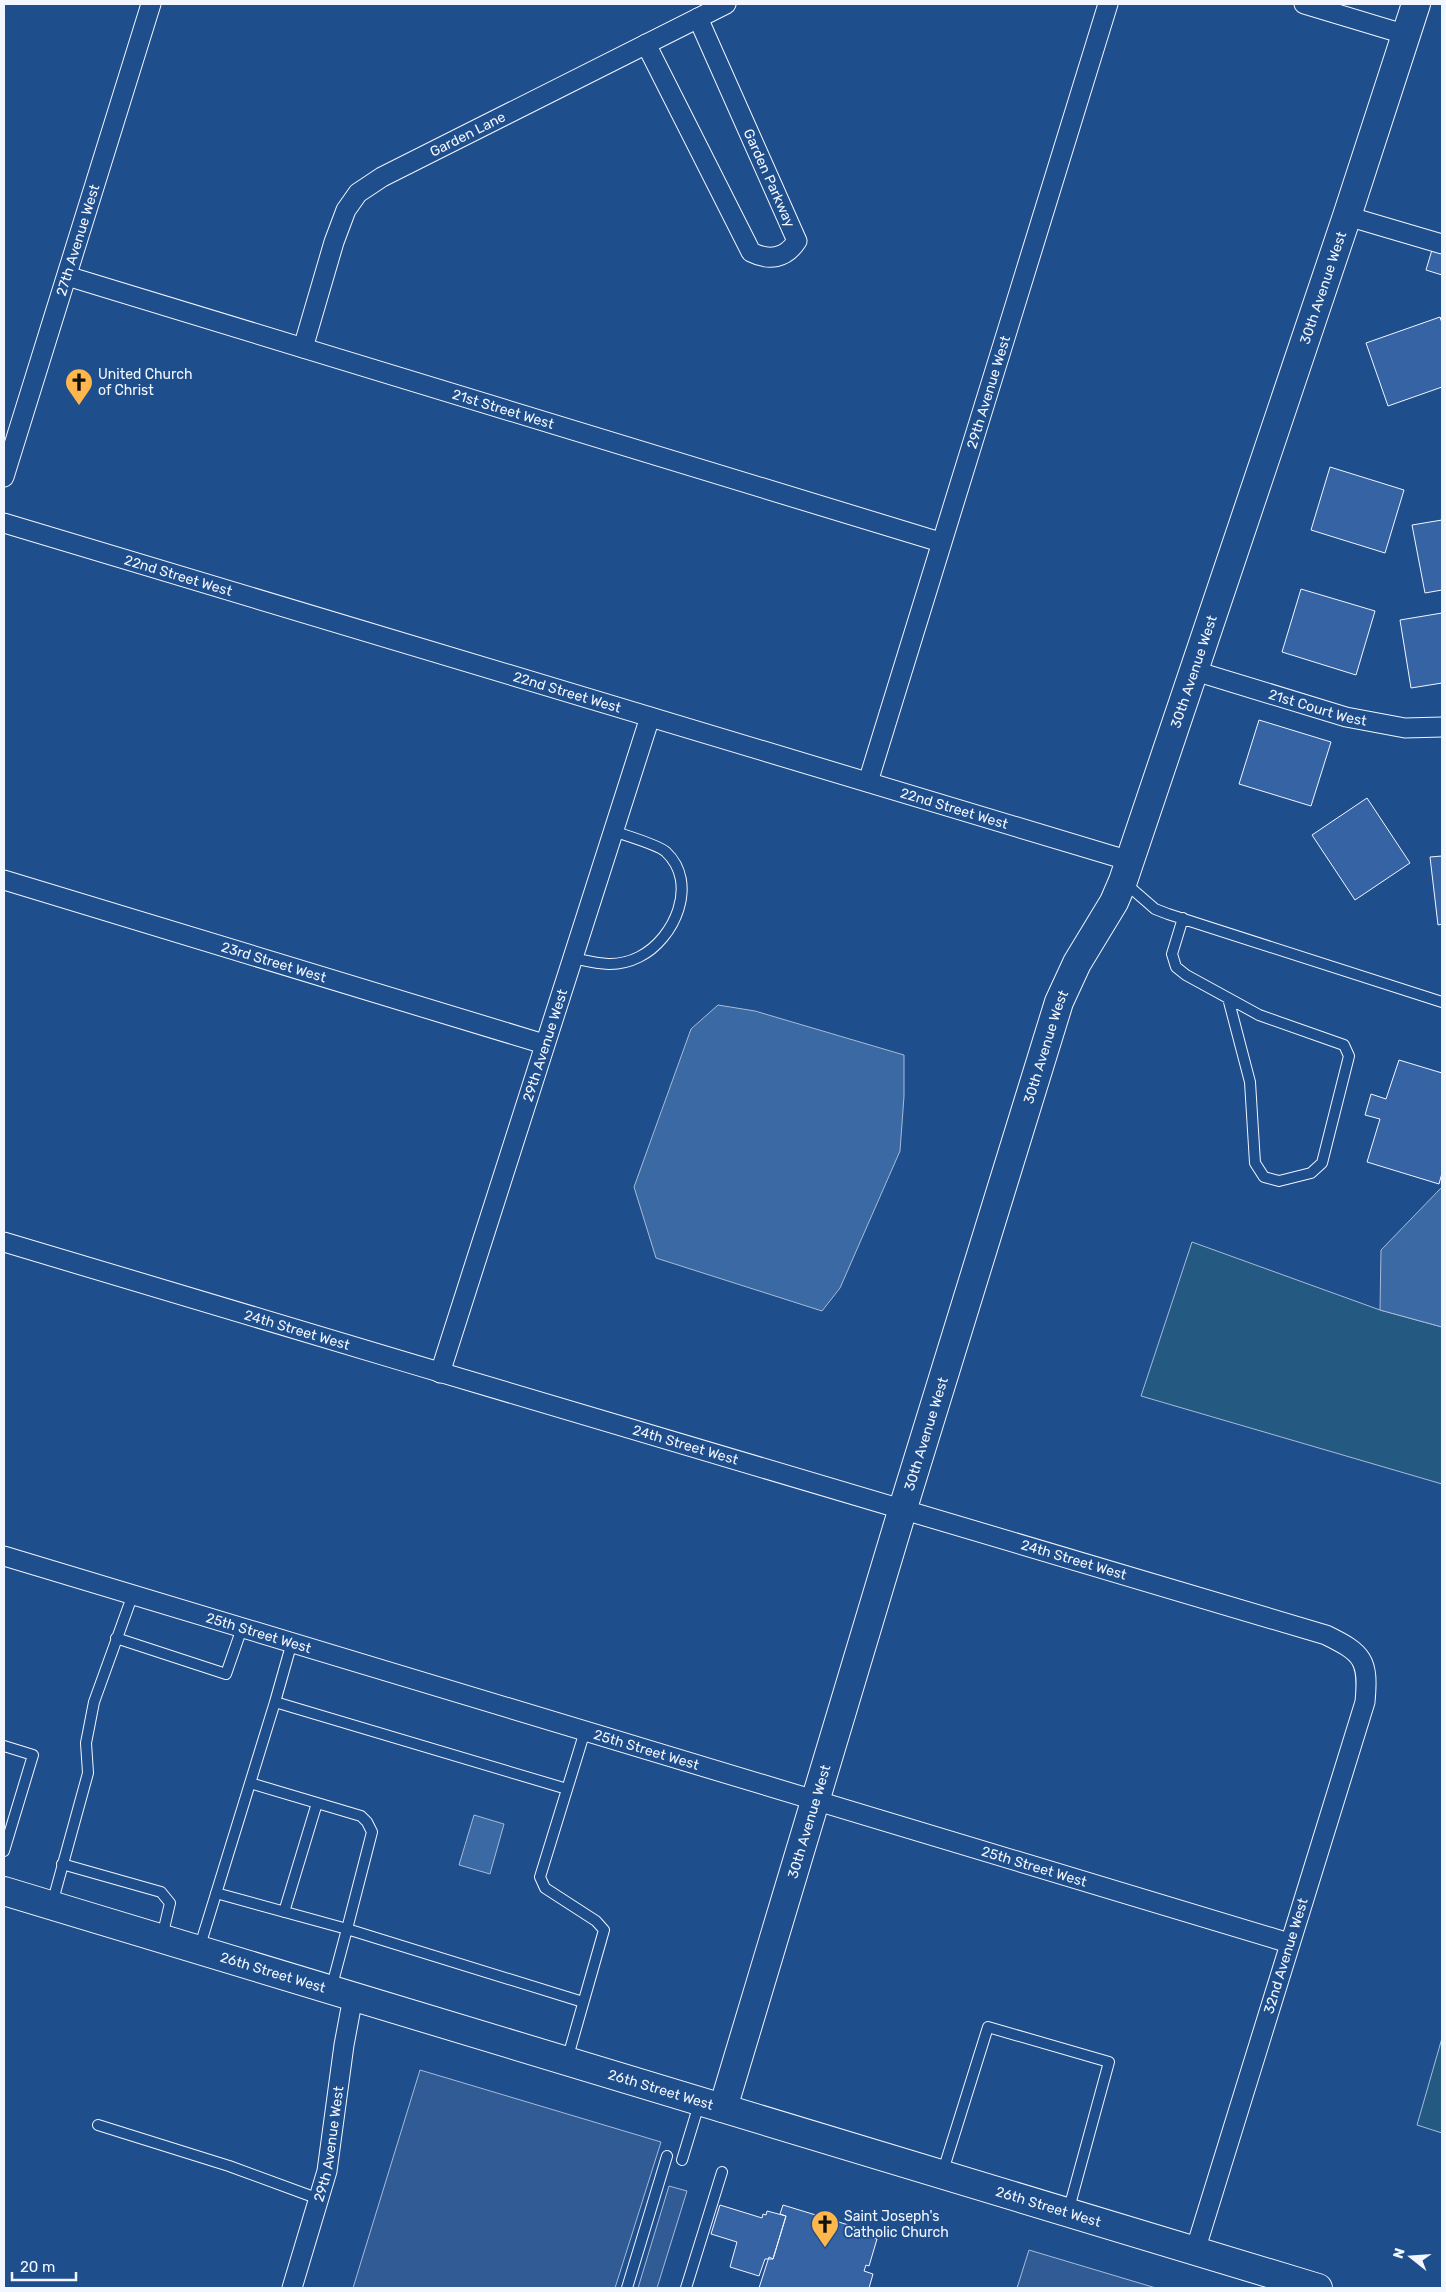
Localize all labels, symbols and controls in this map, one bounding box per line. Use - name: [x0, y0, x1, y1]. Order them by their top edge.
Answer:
- street label: Garden Lane: [427, 108, 508, 160]
- street label: Garden Parkway: [740, 126, 798, 230]
- street label: 27th Avenue West: [52, 182, 103, 298]
- street label: 30th Avenue West: [1296, 229, 1350, 346]
- street label: 29th Avenue West: [963, 333, 1014, 451]
- place label: United Church of Christ: [98, 366, 192, 399]
- church icon: United Church of Christ: [64, 367, 94, 406]
- street label: 21st Street West: [450, 385, 557, 433]
- street label: 22nd Street West: [122, 551, 235, 600]
- street label: 30th Avenue West: [1167, 612, 1221, 730]
- street label: 22nd Street West: [511, 668, 624, 716]
- street label: 21st Court West: [1266, 685, 1369, 729]
- street label: 22nd Street West: [898, 784, 1011, 833]
- street label: 23rd Street West: [219, 938, 329, 986]
- street label: 29th Avenue West: [519, 986, 571, 1104]
- street label: 30th Avenue West: [1020, 987, 1072, 1106]
- street label: 24th Street West: [242, 1306, 352, 1354]
- street label: 30th Avenue West: [900, 1374, 952, 1493]
- street label: 24th Street West: [631, 1421, 741, 1468]
- street label: 24th Street West: [1019, 1536, 1129, 1583]
- street label: 25th Street West: [204, 1609, 314, 1657]
- street label: 25th Street West: [592, 1726, 702, 1774]
- street label: 30th Avenue West: [784, 1762, 834, 1881]
- street label: 25th Street West: [980, 1842, 1089, 1890]
- street label: 32nd Avenue West: [1260, 1896, 1312, 2016]
- street label: 26th Street West: [218, 1948, 328, 1996]
- street label: 26th Street West: [606, 2065, 716, 2113]
- street label: 29th Avenue West: [310, 2085, 347, 2204]
- street label: 26th Street West: [994, 2183, 1104, 2231]
- place label: Saint Joseph's Catholic Church: [844, 2208, 949, 2241]
- church icon: Saint Joseph's Catholic Church: [810, 2209, 840, 2248]
- north arrow: [1386, 2232, 1436, 2282]
- text: N: [1389, 2246, 1409, 2261]
- scale bar: [12, 2250, 76, 2282]
- text: 20 m: [20, 2258, 55, 2276]

